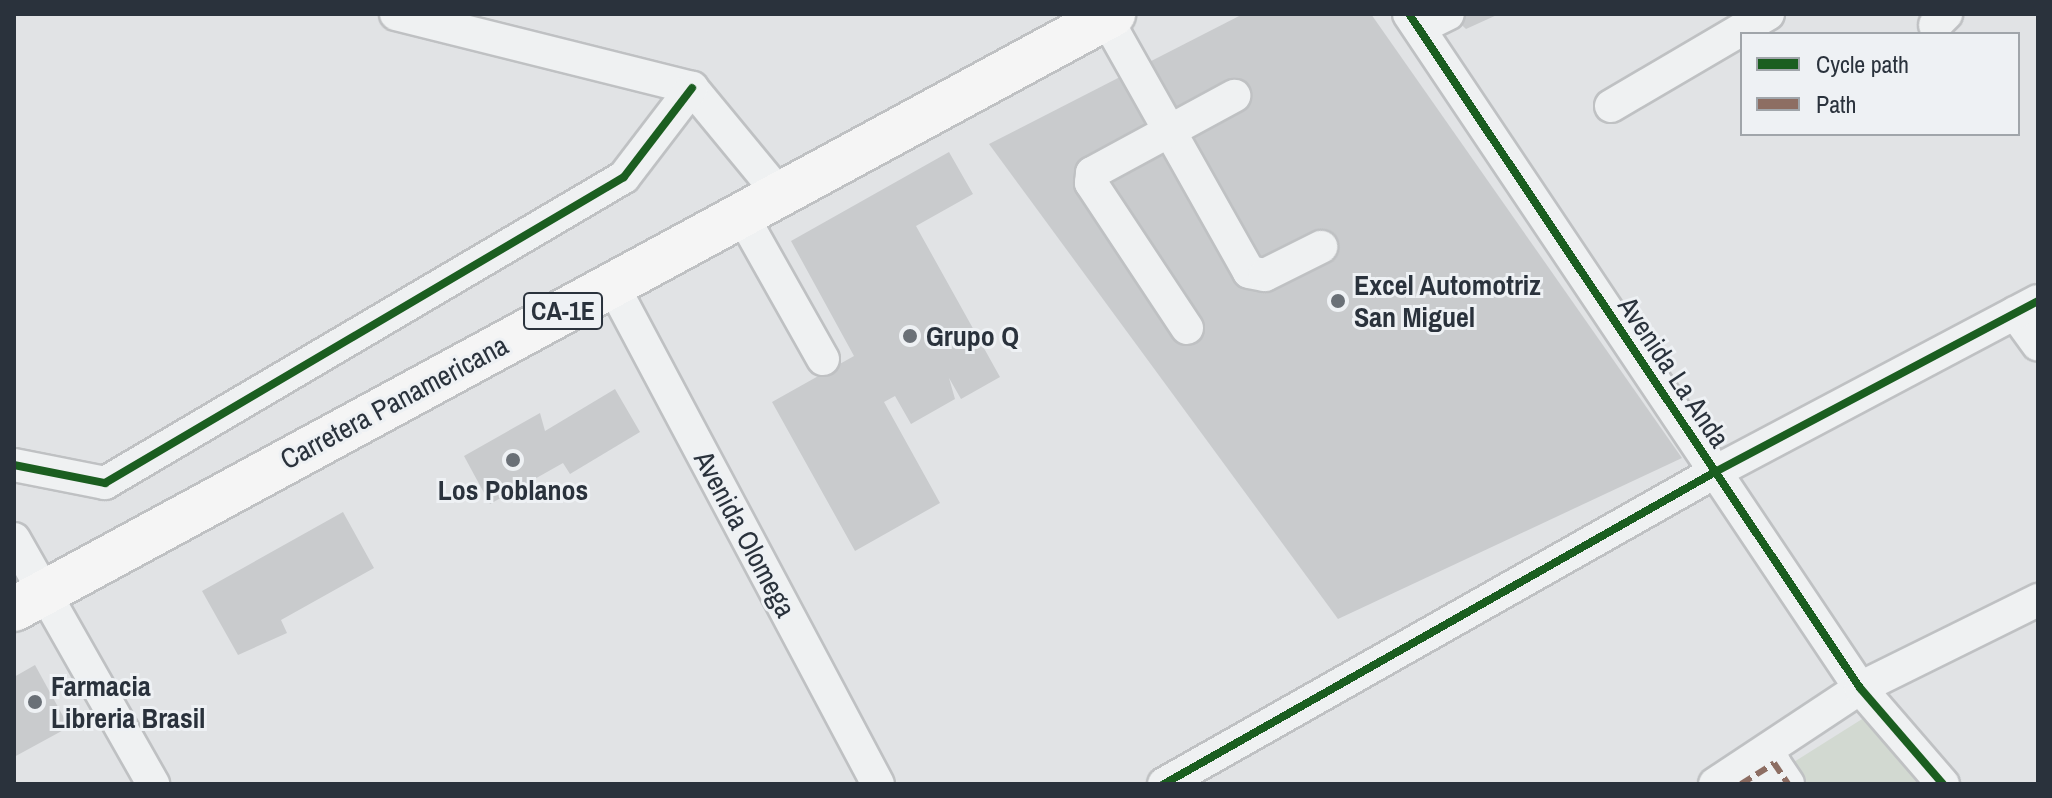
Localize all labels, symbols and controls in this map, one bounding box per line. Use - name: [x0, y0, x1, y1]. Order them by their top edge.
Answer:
- legend: [1740, 32, 2020, 136]
- text: Cycle path: [1816, 48, 1909, 80]
- text: Path: [1816, 88, 1857, 120]
- place label: Excel Automotriz San Miguel: [1354, 268, 1542, 334]
- road number: CA-1E: [523, 289, 603, 333]
- street label: Avenida La Anda: [1611, 290, 1737, 454]
- marker: Excel Automotriz San Miguel: [1329, 292, 1347, 310]
- place label: Grupo Q: [926, 319, 1019, 353]
- marker: Grupo Q: [901, 327, 919, 345]
- street label: Carretera Panamericana: [275, 328, 513, 476]
- street label: Avenida Olomega: [687, 445, 803, 623]
- marker: Los Poblanos: [504, 451, 522, 469]
- place label: Los Poblanos: [438, 473, 588, 507]
- place label: Farmacia Libreria Brasil: [51, 669, 205, 735]
- marker: Farmacia Libreria Brasil: [26, 693, 44, 711]

